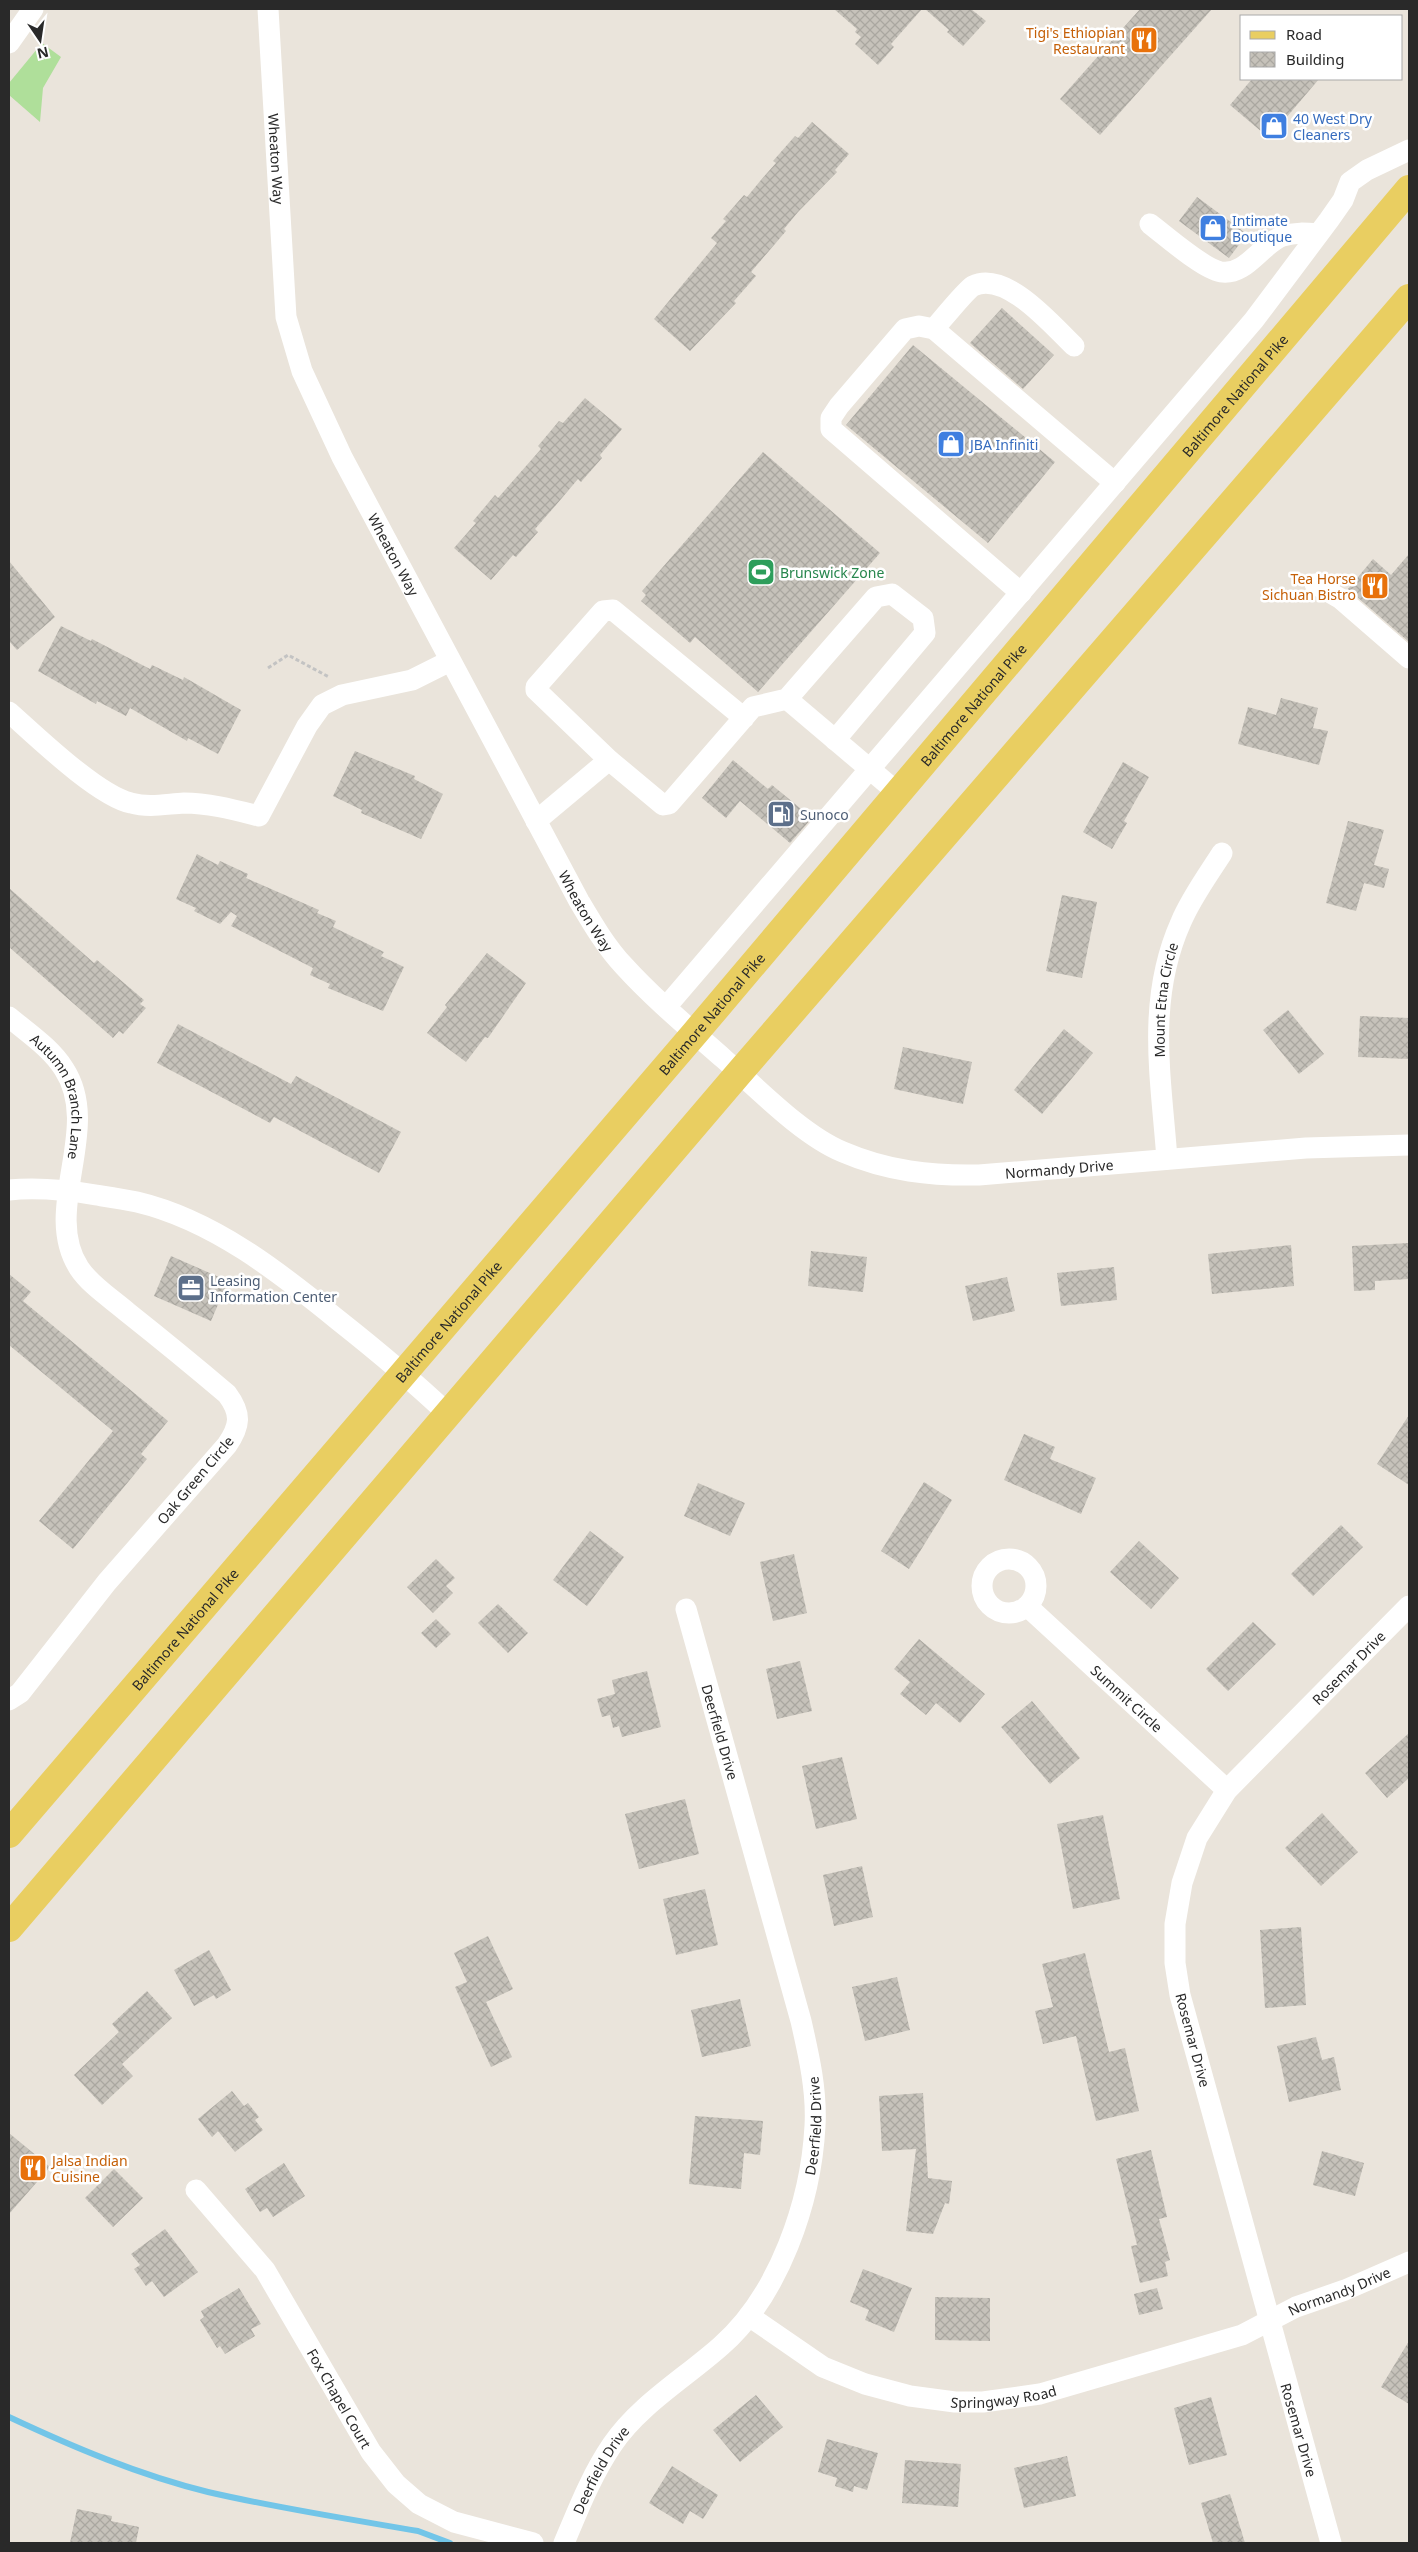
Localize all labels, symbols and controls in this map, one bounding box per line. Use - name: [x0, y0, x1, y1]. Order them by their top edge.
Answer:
- north arrow: [15, 15, 65, 65]
- legend: [1240, 15, 1403, 80]
- place label: Tigi's Ethiopian Restaurant: [1026, 23, 1125, 58]
- text: Road: [1286, 24, 1322, 44]
- restaurant icon: Tigi's Ethiopian Restaurant: [1129, 25, 1159, 55]
- text: N: [35, 43, 51, 64]
- text: Building: [1286, 49, 1344, 69]
- place label: 40 West Dry Cleaners: [1293, 109, 1373, 144]
- shop icon: 40 West Dry Cleaners: [1259, 111, 1289, 141]
- street label: Wheaton Way: [265, 113, 289, 206]
- place label: Intimate Boutique: [1232, 211, 1292, 246]
- shop icon: Intimate Boutique: [1198, 213, 1228, 243]
- street label: Baltimore National Pike: [1177, 330, 1292, 460]
- shop icon: JBA Infiniti: [936, 429, 966, 459]
- place label: JBA Infiniti: [968, 435, 1038, 454]
- street label: Wheaton Way: [364, 510, 424, 600]
- sports icon: Brunswick Zone: [746, 557, 776, 587]
- place label: Brunswick Zone: [780, 563, 884, 582]
- place label: Tea Horse Sichuan Bistro: [1262, 569, 1356, 604]
- restaurant icon: Tea Horse Sichuan Bistro: [1360, 571, 1390, 601]
- street label: Baltimore National Pike: [916, 639, 1030, 770]
- fuel station icon: Sunoco: [766, 799, 796, 829]
- place label: Sunoco: [800, 805, 849, 824]
- street label: Wheaton Way: [555, 867, 618, 956]
- street label: Mount Etna Circle: [1149, 940, 1182, 1058]
- street label: Baltimore National Pike: [654, 948, 769, 1079]
- street label: Autumn Branch Lane: [27, 1029, 87, 1161]
- street label: Normandy Drive: [1004, 1154, 1114, 1182]
- street label: Baltimore National Pike: [390, 1256, 506, 1386]
- place label: Leasing Information Center: [210, 1271, 337, 1306]
- office icon: Leasing Information Center: [176, 1273, 206, 1303]
- street label: Oak Green Circle: [152, 1432, 238, 1528]
- street label: Baltimore National Pike: [127, 1564, 242, 1694]
- street label: Rosemar Drive: [1308, 1626, 1389, 1708]
- street label: Summit Circle: [1087, 1660, 1167, 1736]
- street label: Deerfield Drive: [697, 1682, 743, 1782]
- street label: Rosemar Drive: [1171, 1991, 1215, 2089]
- street label: Deerfield Drive: [800, 2075, 825, 2177]
- place label: Jalsa Indian Cuisine: [50, 2151, 128, 2186]
- restaurant icon: Jalsa Indian Cuisine: [18, 2153, 48, 2183]
- street label: Normandy Drive: [1284, 2262, 1393, 2319]
- street label: Fox Chapel Court: [303, 2345, 376, 2452]
- street label: Springway Road: [949, 2380, 1058, 2412]
- street label: Rosemar Drive: [1277, 2381, 1321, 2479]
- street label: Deerfield Drive: [568, 2421, 633, 2517]

